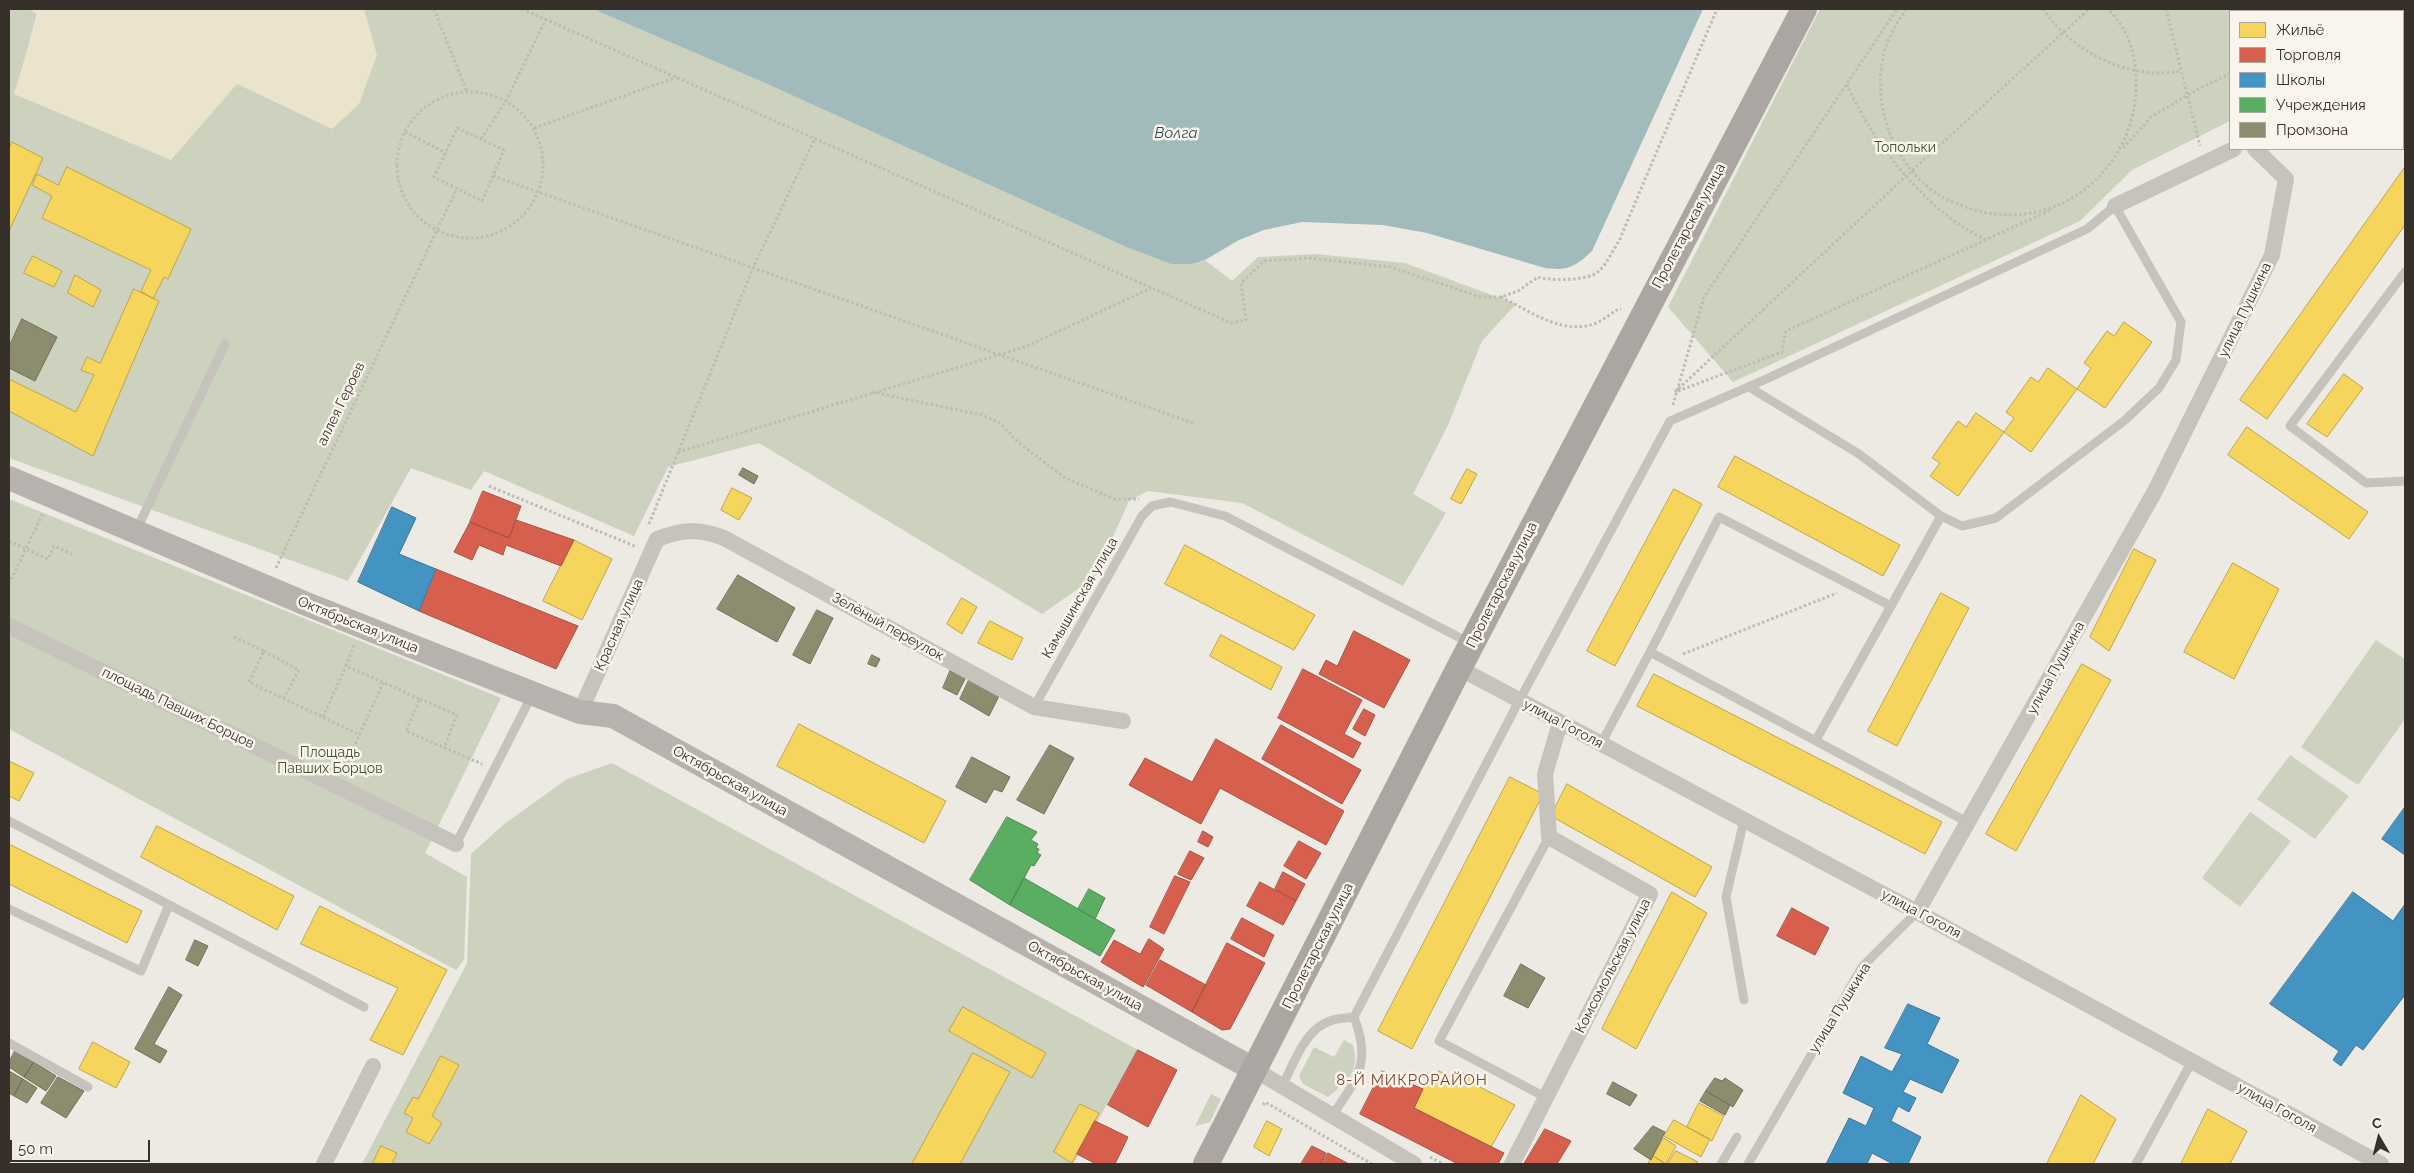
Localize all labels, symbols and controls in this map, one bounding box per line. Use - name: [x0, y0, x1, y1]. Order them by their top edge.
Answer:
- legend: [2229, 10, 2404, 150]
- text: Жильё: [2276, 21, 2324, 39]
- text: Торговля: [2276, 46, 2341, 64]
- text: Школы: [2276, 71, 2325, 89]
- text: Учреждения: [2276, 96, 2366, 114]
- text: Промзона: [2276, 121, 2348, 139]
- water label: Волга: [1155, 124, 1197, 142]
- park label: Топольки: [1874, 140, 1936, 156]
- street label: Пролетарская улица: [1649, 161, 1729, 291]
- street label: улица Пушкина: [2215, 260, 2275, 360]
- street label: аллея Героев: [314, 360, 368, 448]
- street label: Пролетарская улица: [1463, 519, 1541, 651]
- street label: Камышинская улица: [1039, 535, 1121, 661]
- street label: Красная улица: [591, 576, 647, 674]
- street label: Зелёный переулок: [829, 589, 947, 665]
- street label: Октябрьская улица: [295, 593, 421, 657]
- street label: улица Пушкина: [2024, 619, 2088, 717]
- street label: площадь Павших Борцов: [99, 664, 257, 752]
- street label: улица Гоголя: [1520, 696, 1606, 752]
- street label: Октябрьская улица: [670, 742, 790, 820]
- park label: Площадь Павших Борцов: [277, 745, 383, 778]
- street label: Пролетарская улица: [1279, 880, 1357, 1012]
- street label: улица Гоголя: [1878, 886, 1964, 942]
- street label: Комсомольская улица: [1572, 896, 1654, 1036]
- street label: Октябрьская улица: [1025, 937, 1145, 1015]
- street label: улица Пушкина: [1806, 960, 1874, 1056]
- district label: 8-Й МИКРОРАЙОН: [1334, 1071, 1490, 1089]
- street label: улица Гоголя: [2234, 1079, 2320, 1137]
- north arrow: [2354, 1113, 2404, 1163]
- text: С: [2371, 1115, 2383, 1132]
- scale bar: [12, 1130, 152, 1162]
- text: 50 m: [18, 1140, 53, 1158]

